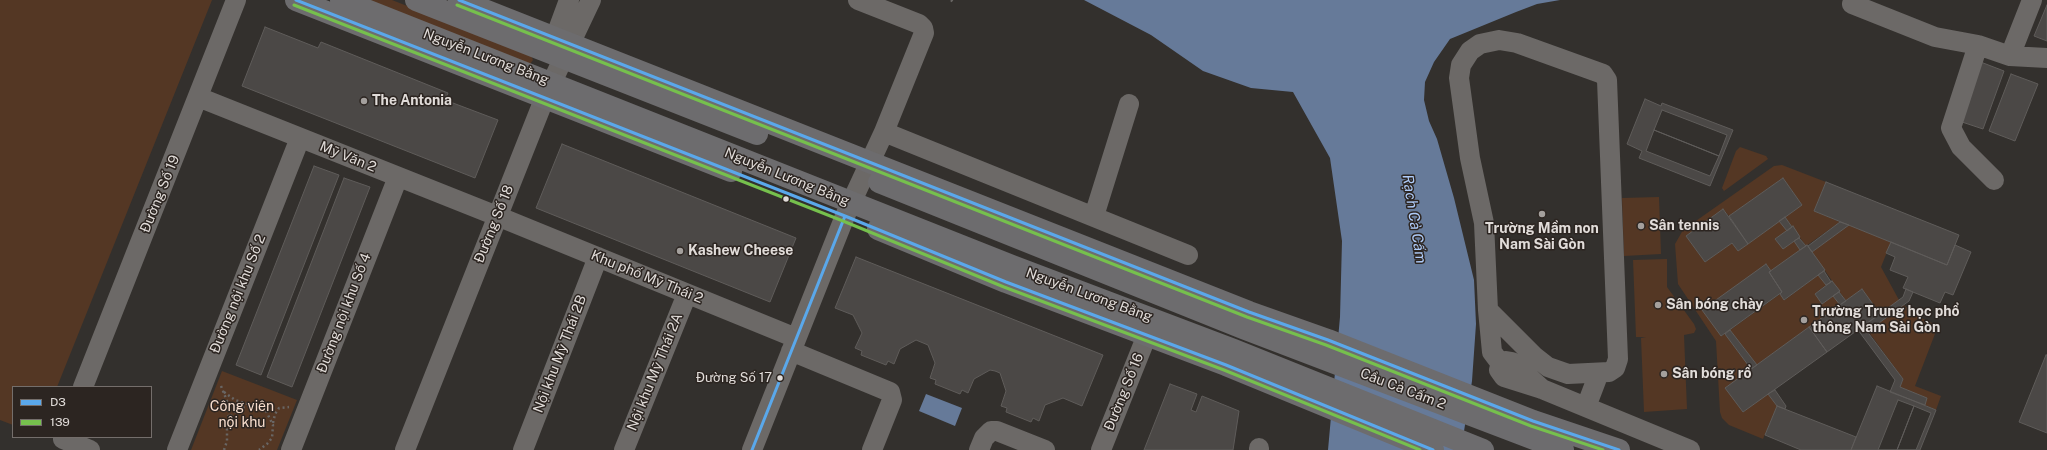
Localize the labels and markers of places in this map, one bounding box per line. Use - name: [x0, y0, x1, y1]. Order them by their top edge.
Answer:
- place label: The Antonia: [372, 93, 452, 109]
- marker: The Antonia: [359, 96, 369, 106]
- unlabelled marker: [781, 194, 791, 204]
- marker: Trường Mầm non Nam Sài Gòn: [1537, 209, 1547, 219]
- place label: Sân tennis: [1649, 218, 1719, 234]
- place label: Trường Mầm non Nam Sài Gòn: [1485, 221, 1599, 254]
- marker: Sân tennis: [1636, 221, 1646, 231]
- place label: Kashew Cheese: [688, 243, 793, 259]
- marker: Kashew Cheese: [675, 246, 685, 256]
- place label: Sân bóng chày: [1666, 297, 1763, 313]
- marker: Sân bóng chày: [1653, 300, 1663, 310]
- place label: Trường Trung học phổ thông Nam Sài Gòn: [1812, 304, 1960, 336]
- marker: Trường Trung học phổ thông Nam Sài Gòn: [1799, 315, 1809, 325]
- place label: Sân bóng rổ: [1672, 366, 1752, 382]
- marker: Sân bóng rổ: [1659, 369, 1669, 379]
- place label: Đường Số 17: [696, 370, 772, 386]
- marker: Đường Số 17: [775, 373, 785, 383]

